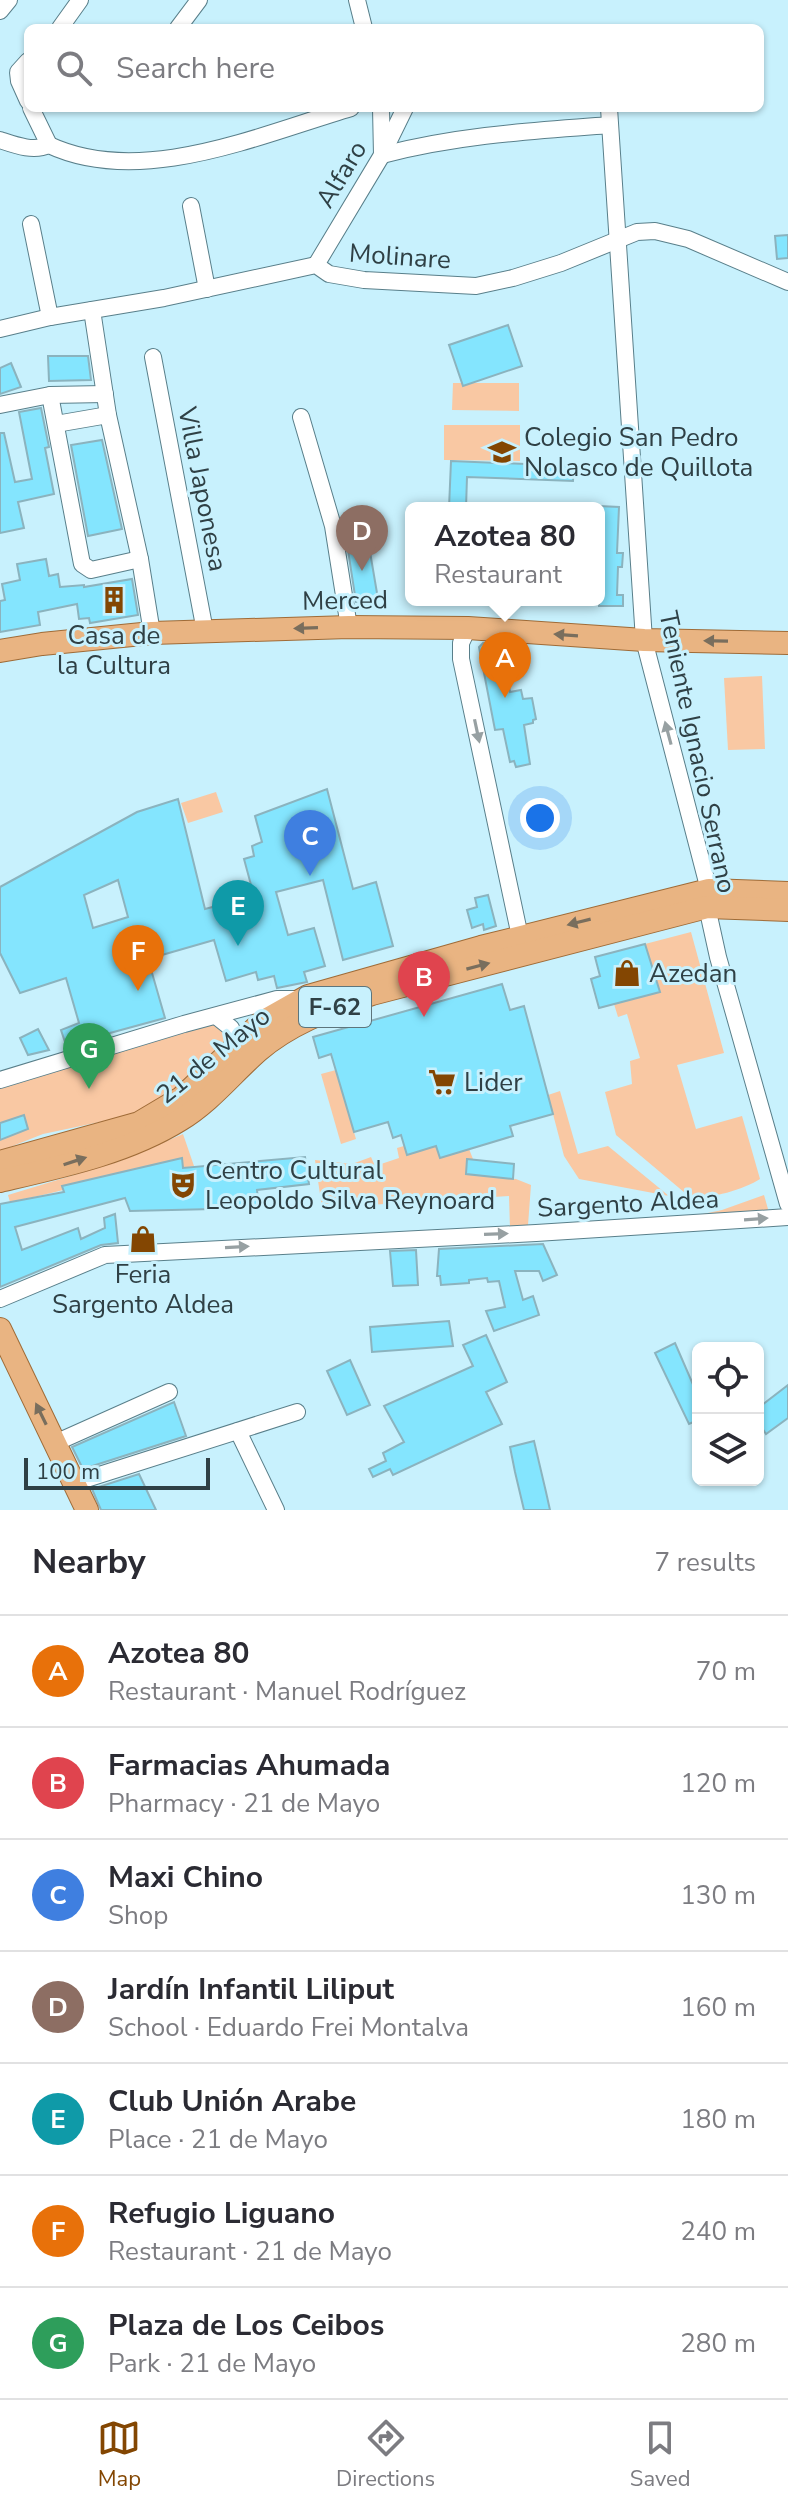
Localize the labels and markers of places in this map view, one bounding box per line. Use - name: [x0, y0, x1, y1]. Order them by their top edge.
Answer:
- place label: Colegio San Pedro Nolasco de Quillota: [524, 420, 753, 485]
- school or university icon: Colegio San Pedro Nolasco de Quillota: [487, 437, 517, 467]
- pin: D: [336, 505, 388, 571]
- building icon: Casa de la Cultura: [99, 585, 129, 615]
- place label: Casa de la Cultura: [57, 618, 171, 683]
- pin: A: [479, 632, 531, 698]
- pin: C: [284, 810, 336, 876]
- pin: E: [212, 880, 264, 946]
- pin: F: [112, 925, 164, 991]
- pin: B: [398, 951, 450, 1017]
- place label: Azedan: [649, 956, 737, 991]
- shop icon: Azedan: [612, 958, 642, 988]
- pin: G: [63, 1023, 115, 1089]
- place label: Lider: [464, 1065, 523, 1100]
- supermarket icon: Lider: [427, 1067, 457, 1097]
- place label: Centro Cultural Leopoldo Silva Reynoard: [205, 1153, 495, 1218]
- theatre icon: Centro Cultural Leopoldo Silva Reynoard: [168, 1170, 198, 1200]
- shop icon: Feria Sargento Aldea: [128, 1224, 158, 1254]
- place label: Feria Sargento Aldea: [52, 1257, 234, 1322]

